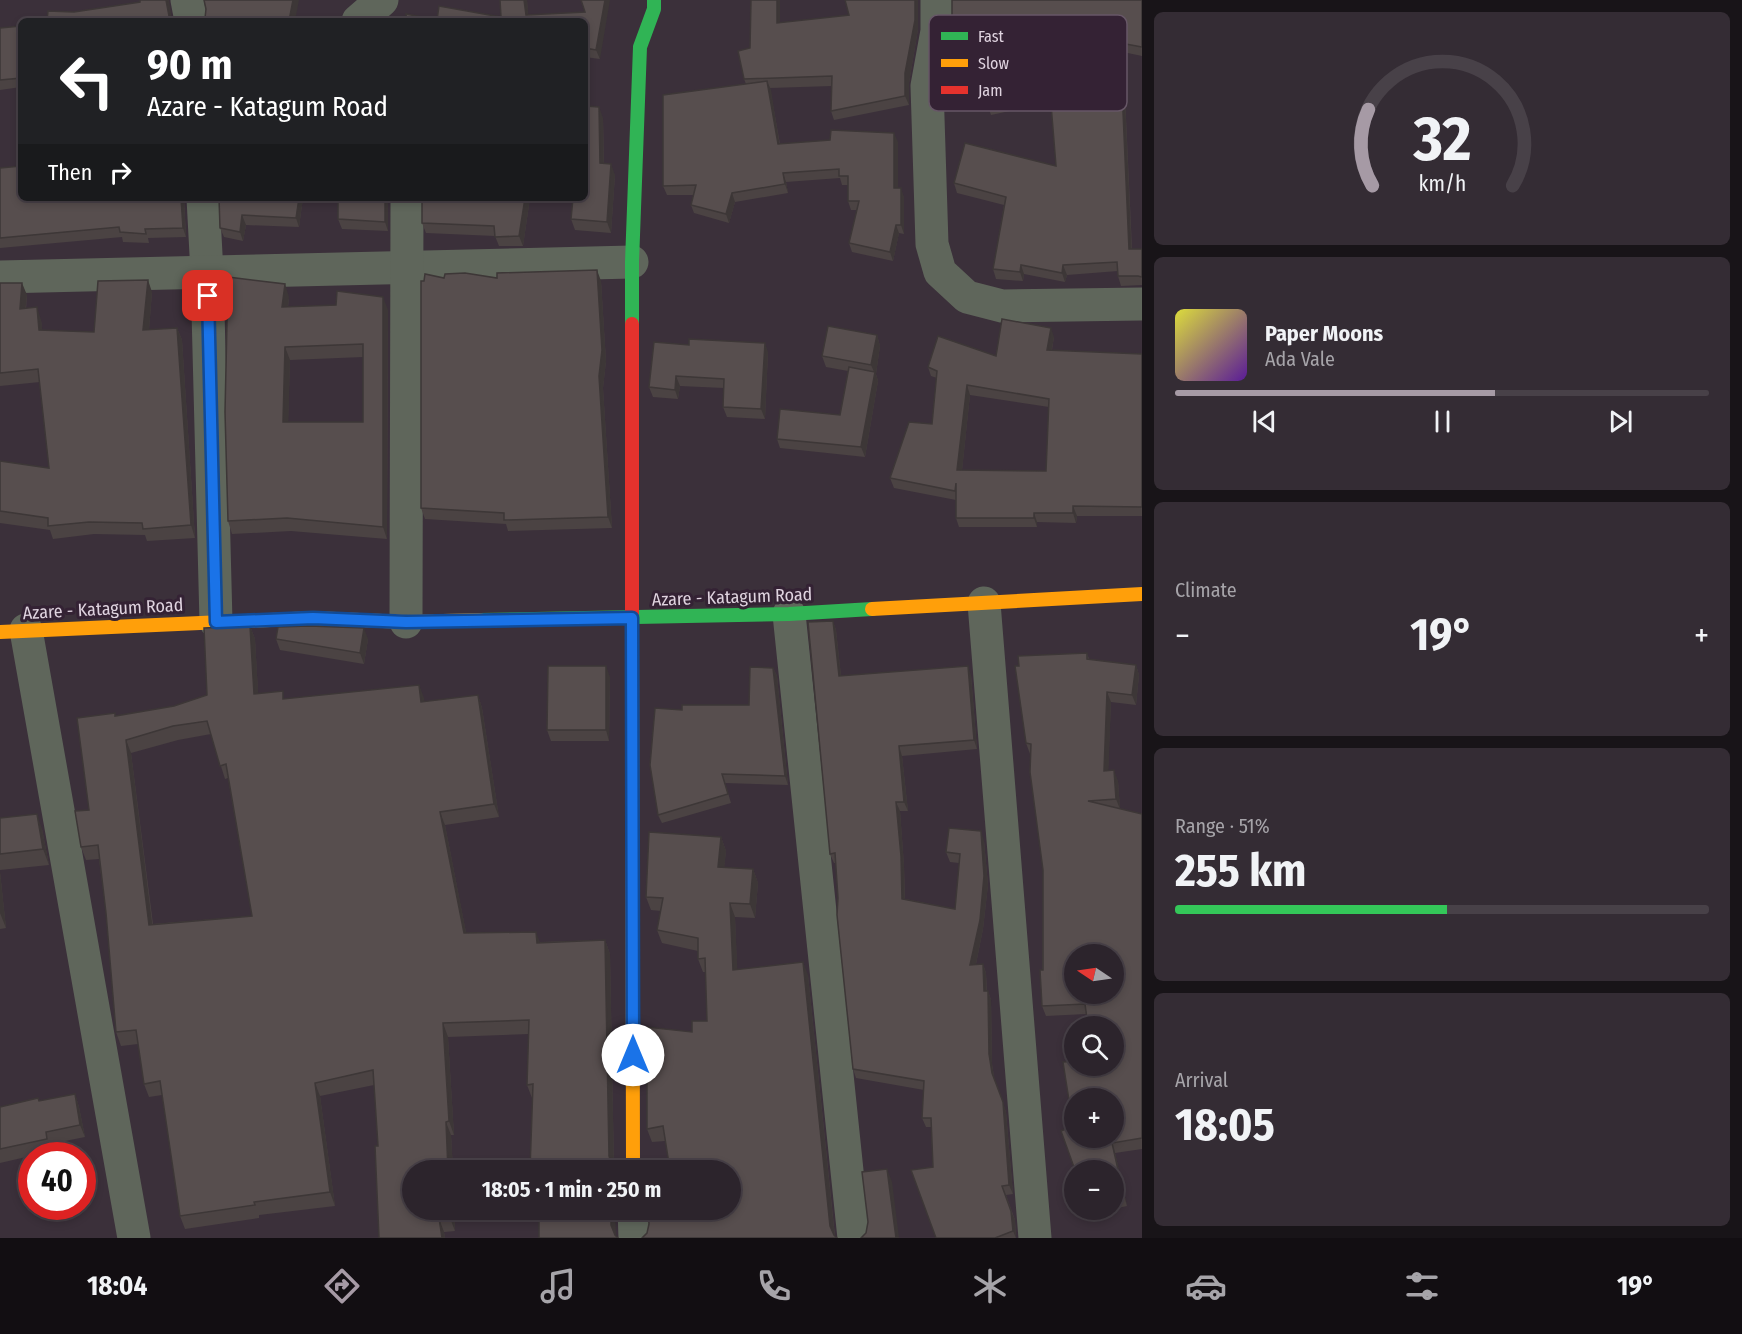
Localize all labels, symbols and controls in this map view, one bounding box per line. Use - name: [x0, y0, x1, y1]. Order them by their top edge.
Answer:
- legend: [929, 15, 1127, 111]
- text: Fast: [978, 27, 1005, 46]
- text: 90 m: [147, 40, 232, 90]
- icon: left: [48, 42, 126, 120]
- text: Slow: [978, 54, 1009, 73]
- text: Jam: [978, 81, 1003, 100]
- text: Azare - Katagum Road: [147, 91, 388, 123]
- text: 32: [1412, 102, 1471, 177]
- icon: right: [104, 156, 137, 189]
- text: Then: [48, 159, 92, 186]
- text: km/h: [1418, 171, 1466, 197]
- pin: [182, 270, 233, 321]
- icon: arrive: [191, 279, 224, 312]
- text: Paper Moons: [1265, 320, 1383, 347]
- text: Ada Vale: [1265, 347, 1335, 371]
- icon: previous: [1248, 405, 1281, 438]
- icon: pause: [1426, 405, 1459, 438]
- icon: next: [1604, 405, 1637, 438]
- text: Climate: [1175, 578, 1237, 602]
- street label: Azare - Katagum Road: [651, 583, 813, 611]
- street label: Azare - Katagum Road: [22, 594, 184, 624]
- text: 19°: [1410, 608, 1474, 662]
- text: −: [1175, 616, 1190, 656]
- text: +: [1694, 616, 1709, 656]
- text: Range · 51%: [1175, 814, 1270, 838]
- text: 255 km: [1175, 844, 1306, 898]
- north arrow: [1064, 944, 1124, 1004]
- map controls: [1064, 944, 1124, 1220]
- button: search: [1064, 1016, 1124, 1076]
- position arrow: [601, 1023, 665, 1087]
- text: Arrival: [1175, 1068, 1228, 1092]
- button: +: [1064, 1088, 1124, 1148]
- text: 18:05: [1175, 1098, 1275, 1152]
- speed limit sign: 40: [18, 1142, 96, 1220]
- button: −: [1064, 1160, 1124, 1220]
- text: 18:05 · 1 min · 250 m: [482, 1176, 661, 1203]
- icon: directions: [321, 1265, 363, 1307]
- icon: music: [537, 1265, 579, 1307]
- icon: phone: [753, 1265, 795, 1307]
- icon: climate: [969, 1265, 1011, 1307]
- icon: car: [1185, 1265, 1227, 1307]
- icon: filters: [1401, 1265, 1443, 1307]
- text: 18:04: [87, 1270, 147, 1302]
- text: 19°: [1617, 1270, 1655, 1302]

